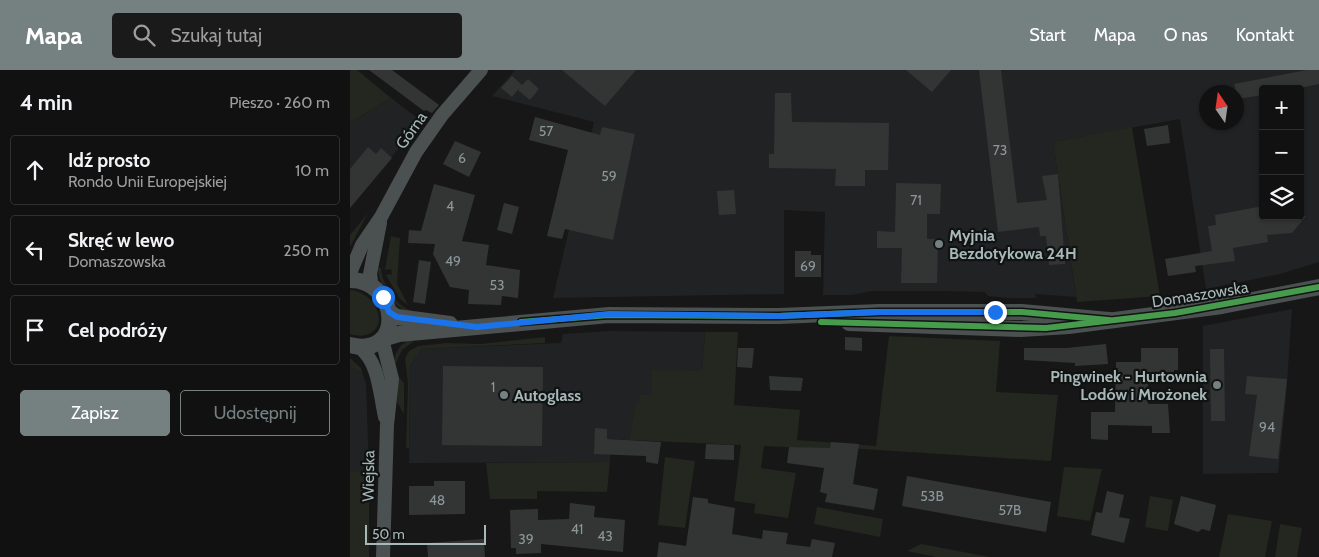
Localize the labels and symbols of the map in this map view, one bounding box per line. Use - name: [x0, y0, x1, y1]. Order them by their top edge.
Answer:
- north arrow: [1199, 85, 1244, 130]
- street label: Górna: [392, 108, 431, 153]
- house number: 57: [539, 122, 553, 140]
- house number: 73: [993, 141, 1007, 159]
- house number: 6: [458, 149, 466, 167]
- house number: 59: [601, 167, 617, 185]
- house number: 71: [910, 191, 922, 209]
- house number: 4: [446, 197, 454, 215]
- place label: Myjnia Bezdotykowa 24H: [949, 226, 1077, 263]
- marker: Myjnia Bezdotykowa 24H: [933, 238, 945, 250]
- house number: 49: [445, 252, 461, 270]
- house number: 69: [800, 257, 816, 275]
- house number: 53: [489, 276, 505, 294]
- street label: Domaszowska: [1150, 277, 1250, 312]
- route start: [372, 286, 395, 309]
- route end: [984, 301, 1007, 324]
- place label: Pingwinek - Hurtownia Lodów i Mrożonek: [1050, 367, 1207, 404]
- house number: 1: [491, 378, 495, 396]
- marker: Pingwinek - Hurtownia Lodów i Mrożonek: [1211, 379, 1223, 391]
- place label: Autoglass: [514, 386, 581, 405]
- marker: Autoglass: [498, 389, 510, 401]
- house number: 94: [1259, 418, 1275, 436]
- street label: Wiejska: [359, 450, 378, 502]
- house number: 53B: [920, 487, 944, 505]
- house number: 48: [429, 491, 445, 509]
- house number: 57B: [999, 501, 1021, 519]
- house number: 41: [571, 520, 583, 538]
- scale bar: [365, 522, 486, 545]
- house number: 43: [597, 527, 613, 545]
- house number: 39: [518, 530, 534, 548]

